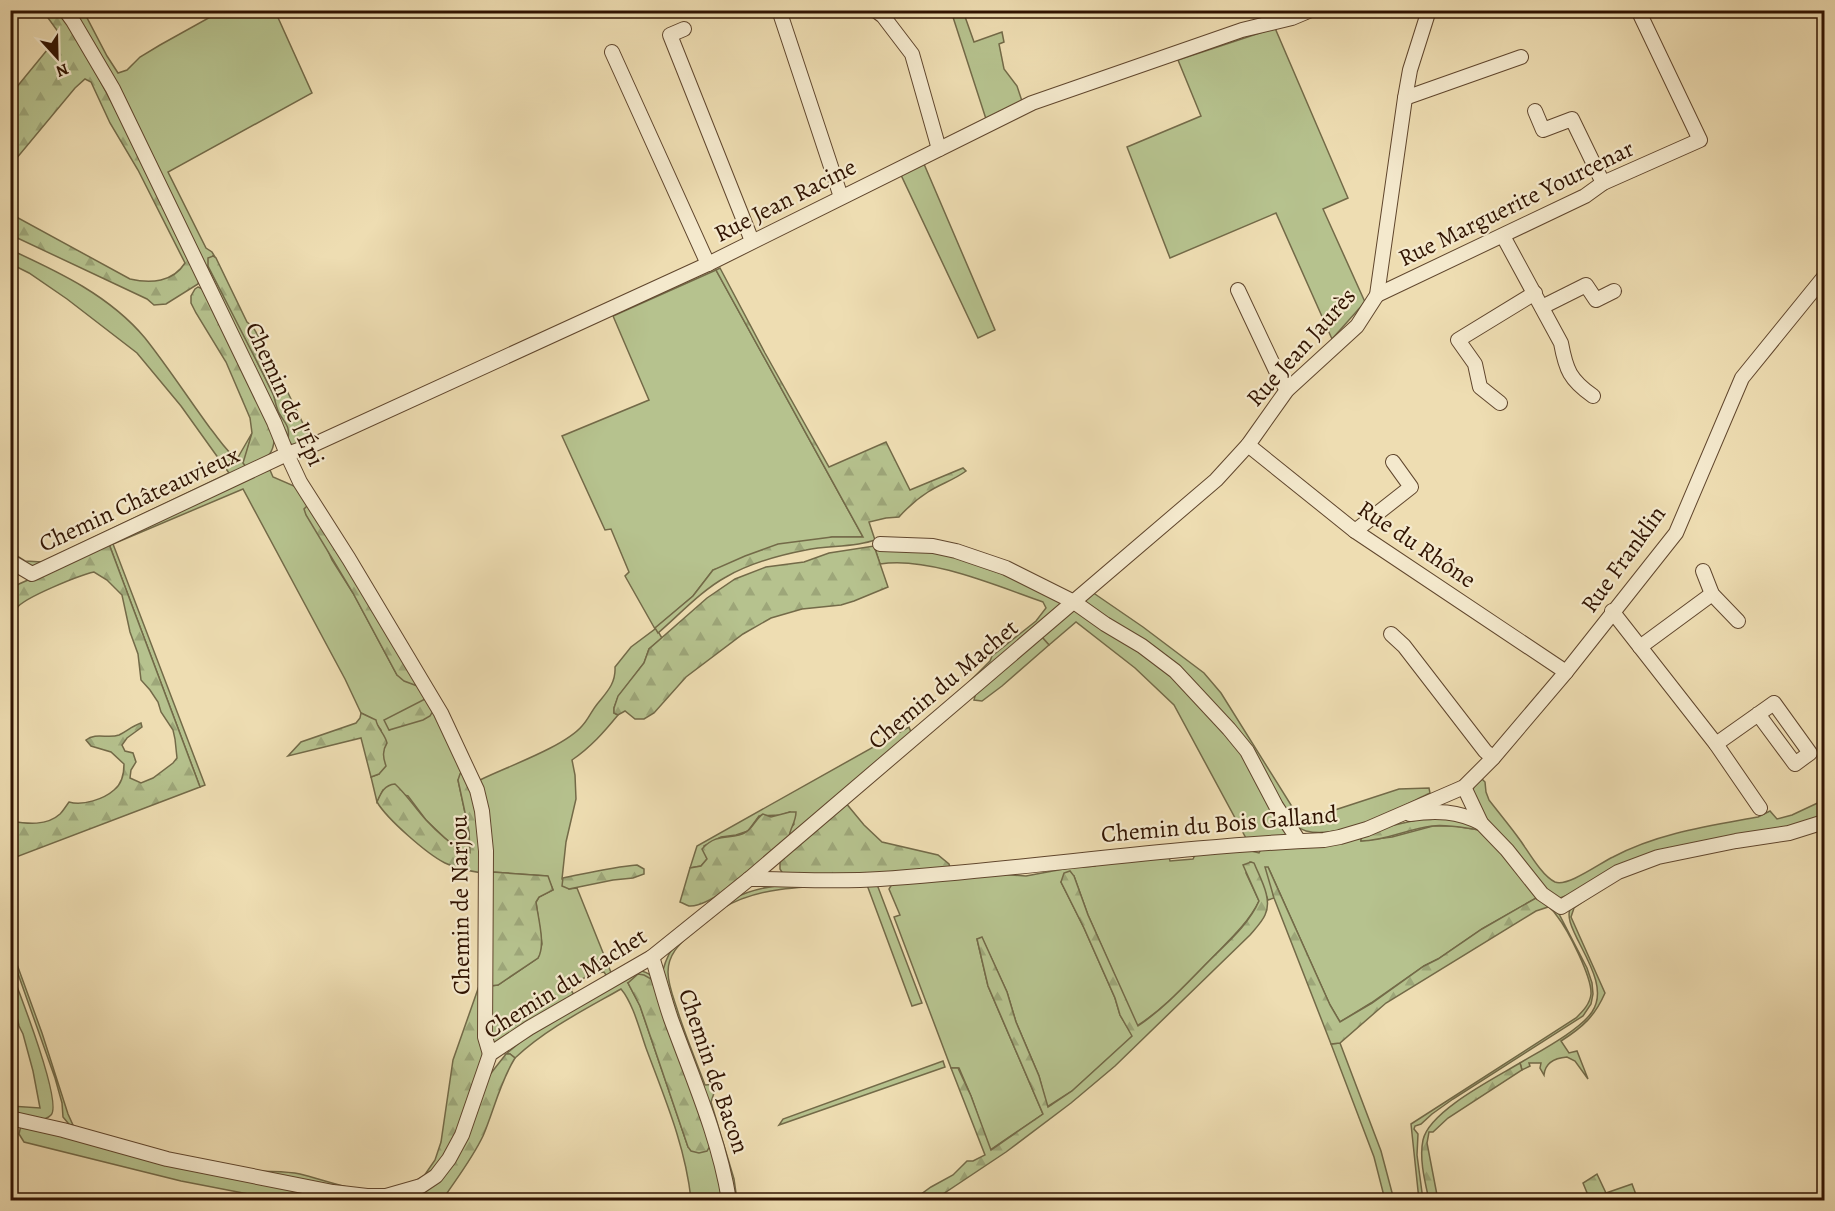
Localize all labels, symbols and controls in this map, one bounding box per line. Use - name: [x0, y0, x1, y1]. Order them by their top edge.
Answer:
- north arrow: [27, 27, 87, 87]
- text: N: [52, 58, 72, 82]
- street label: Rue Marguerite Yourcenar: [1393, 132, 1639, 274]
- street label: Rue Jean Racine: [709, 150, 861, 250]
- street label: Rue Jean Jaurès: [1239, 281, 1363, 413]
- street label: Chemin de l'Épi: [238, 317, 332, 471]
- street label: Chemin Châteauvieux: [34, 438, 245, 560]
- street label: Rue du Rhône: [1352, 493, 1482, 595]
- street label: Rue Franklin: [1573, 499, 1673, 619]
- street label: Chemin du Machet: [861, 612, 1025, 756]
- street label: Chemin du Bois Galland: [1100, 798, 1339, 850]
- street label: Chemin de Narjou: [442, 815, 478, 995]
- street label: Chemin du Machet: [477, 920, 653, 1046]
- street label: Chemin de Bacon: [671, 984, 757, 1158]

